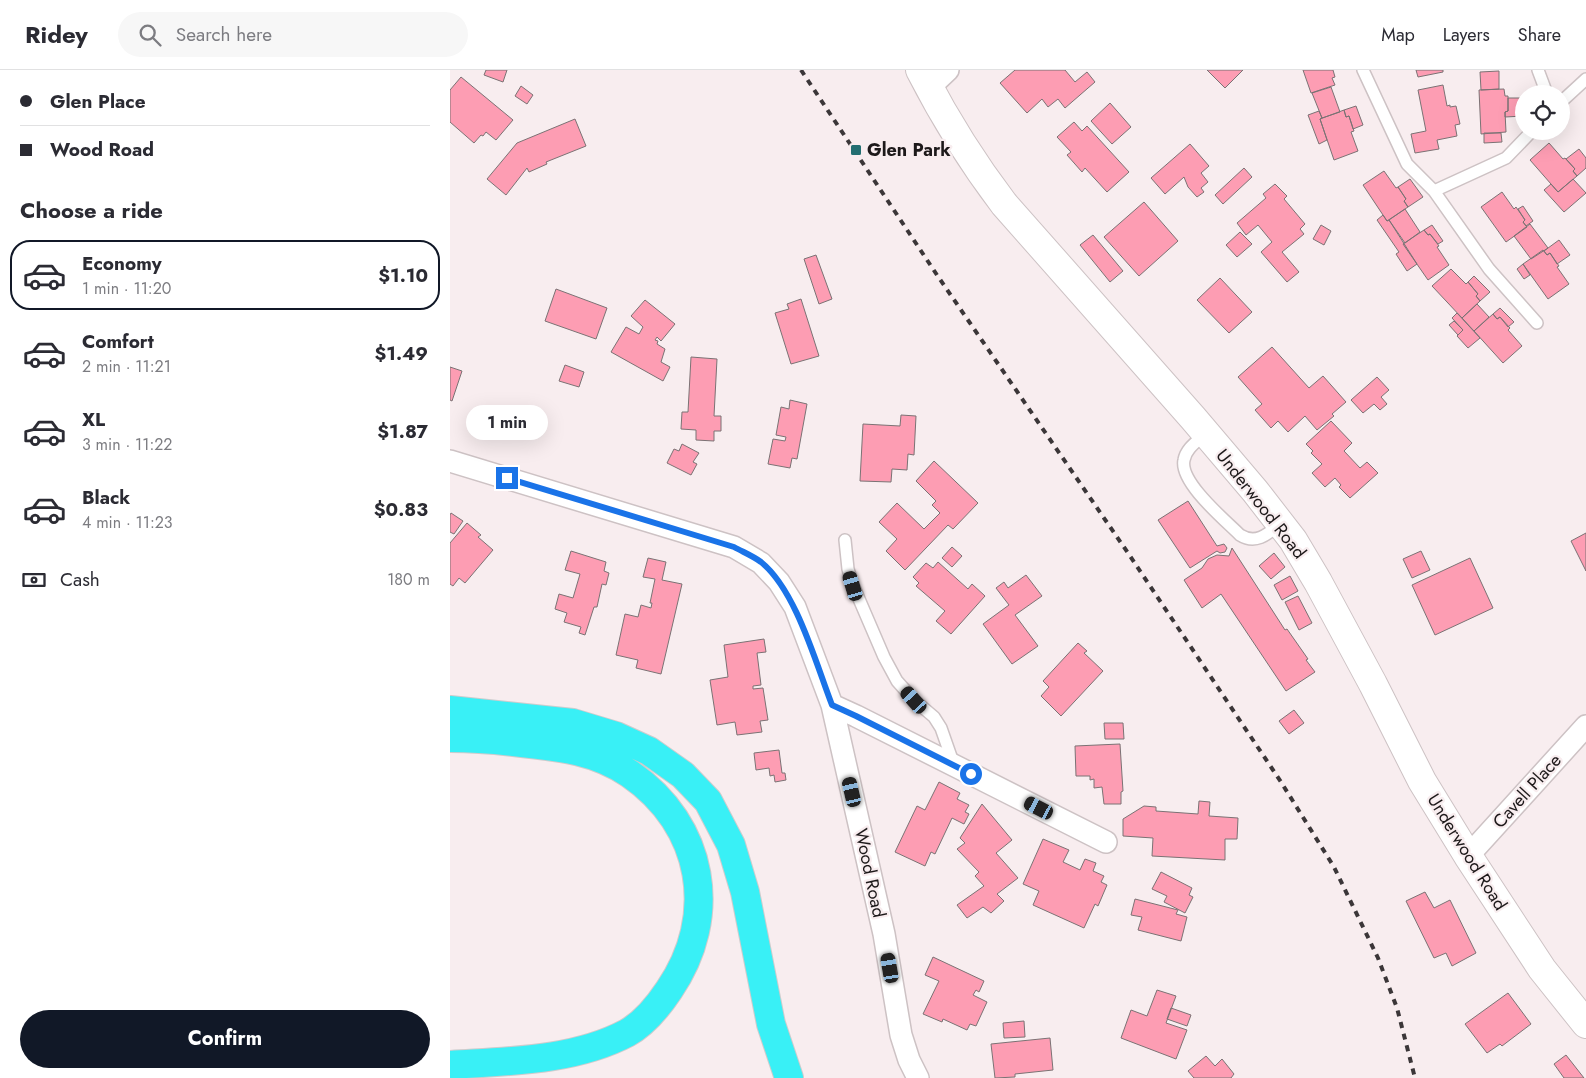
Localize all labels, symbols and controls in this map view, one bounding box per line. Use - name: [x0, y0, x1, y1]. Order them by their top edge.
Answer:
- search box: [118, 12, 468, 57]
- text: Ridey: [25, 17, 88, 52]
- icon: search: [136, 21, 164, 49]
- text: Search here: [176, 21, 272, 48]
- text: Map: [1381, 22, 1415, 48]
- text: Layers: [1443, 22, 1490, 48]
- text: Share: [1518, 22, 1561, 48]
- map controls: [1515, 85, 1570, 140]
- button: locate: [1515, 85, 1570, 140]
- text: Glen Place: [50, 88, 146, 115]
- text: Wood Road: [50, 136, 154, 163]
- place label: Glen Park: [867, 137, 951, 163]
- marker: Glen Park: [849, 143, 863, 157]
- text: Choose a ride: [20, 194, 163, 226]
- text: Economy: [82, 250, 162, 277]
- icon: car: [22, 253, 67, 298]
- text: $1.10: [378, 262, 428, 289]
- text: 1 min · 11:20: [82, 277, 171, 300]
- text: Comfort: [82, 328, 154, 355]
- icon: car: [22, 331, 67, 376]
- text: $1.49: [374, 340, 428, 367]
- text: 2 min · 11:21: [82, 355, 171, 378]
- text: XL: [82, 406, 105, 433]
- callout: 1 min: [466, 406, 548, 440]
- icon: car: [22, 409, 67, 454]
- text: 1 min: [487, 411, 527, 434]
- text: $1.87: [377, 418, 428, 445]
- text: 3 min · 11:22: [82, 433, 172, 456]
- street label: Underwood Road: [1210, 444, 1312, 564]
- route end: [496, 467, 518, 489]
- text: Black: [82, 484, 130, 511]
- icon: car: [22, 487, 67, 532]
- text: $0.83: [374, 496, 428, 523]
- text: 4 min · 11:23: [82, 511, 173, 534]
- icon: cash: [20, 566, 48, 594]
- text: Cash: [60, 566, 100, 593]
- text: 180 m: [387, 568, 430, 591]
- car: [841, 569, 864, 603]
- car: [898, 684, 929, 716]
- street label: Cavell Place: [1487, 748, 1567, 834]
- route start: [960, 763, 982, 785]
- car: [841, 776, 862, 808]
- street label: Underwood Road: [1421, 789, 1513, 915]
- car: [1022, 795, 1055, 821]
- street label: Wood Road: [848, 826, 892, 920]
- car: [880, 952, 899, 984]
- button: Confirm: [20, 1010, 430, 1068]

